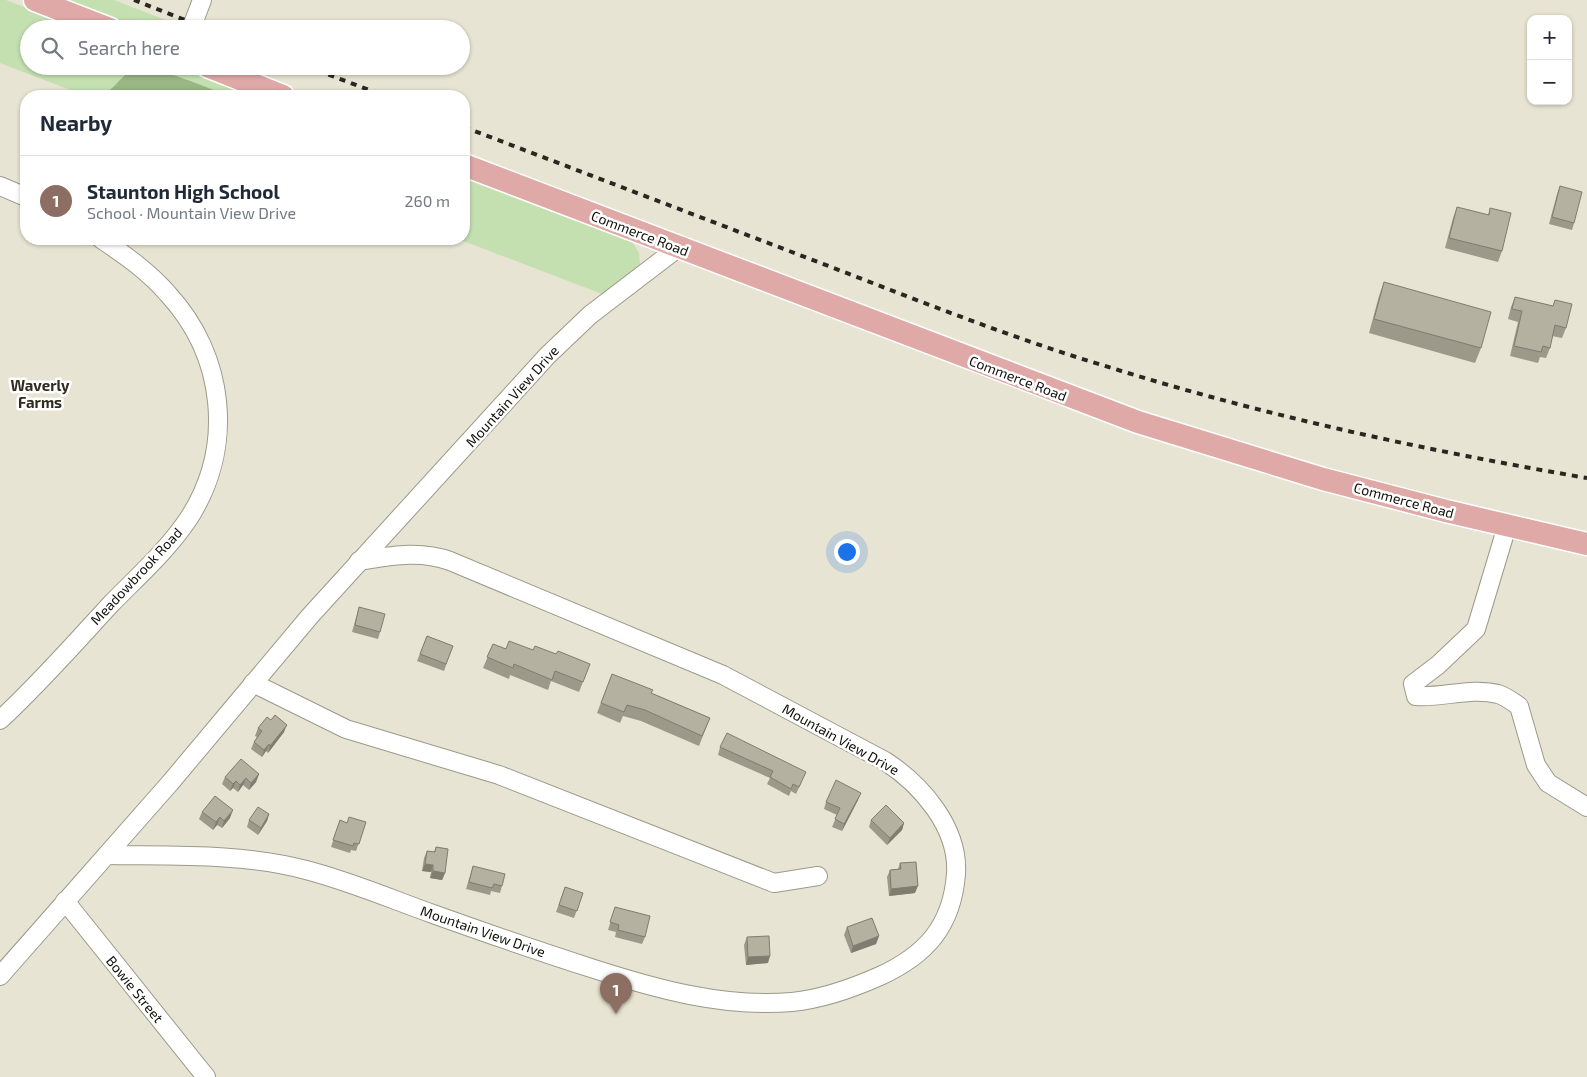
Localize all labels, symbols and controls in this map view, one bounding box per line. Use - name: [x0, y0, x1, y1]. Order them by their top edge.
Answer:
- map controls: [1527, 15, 1572, 105]
- button: +: [1527, 15, 1572, 60]
- search box: [20, 20, 470, 75]
- icon: search: [38, 34, 66, 62]
- text: Search here: [78, 36, 180, 59]
- button: −: [1527, 60, 1572, 105]
- text: Nearby: [40, 110, 112, 135]
- text: Staunton High School: [87, 180, 280, 203]
- text: 1: [53, 191, 59, 210]
- text: 260 m: [405, 191, 450, 210]
- text: School · Mountain View Drive: [87, 203, 296, 222]
- street label: Commerce Road: [589, 207, 691, 259]
- street label: Mountain View Drive: [462, 342, 562, 450]
- street label: Commerce Road: [967, 352, 1069, 404]
- district label: Waverly Farms: [10, 376, 70, 411]
- street label: Commerce Road: [1352, 478, 1456, 522]
- street label: Meadowbrook Road: [87, 524, 185, 628]
- your location: [834, 539, 860, 565]
- street label: Mountain View Drive: [780, 700, 902, 778]
- street label: Mountain View Drive: [418, 902, 548, 960]
- street label: Bowie Street: [103, 952, 167, 1026]
- pin: 1: [600, 973, 632, 1014]

